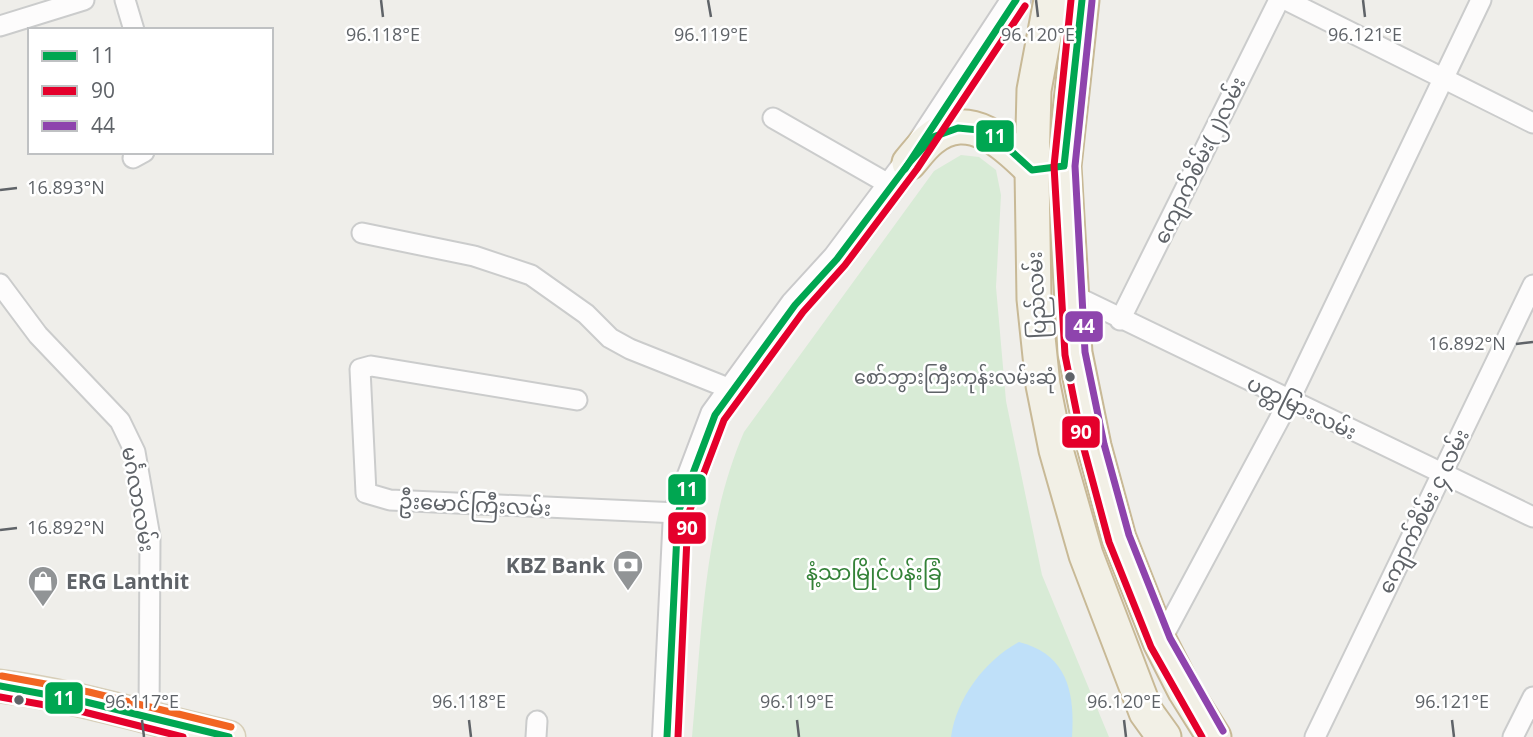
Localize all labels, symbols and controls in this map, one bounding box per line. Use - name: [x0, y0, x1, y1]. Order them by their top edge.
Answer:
- text: 96.118°E: [346, 22, 420, 46]
- text: 96.119°E: [674, 22, 748, 46]
- text: 96.120°E: [1001, 22, 1075, 46]
- text: 96.121°E: [1328, 22, 1402, 46]
- legend: [28, 28, 273, 154]
- text: 11: [91, 41, 115, 69]
- street label: ကျောက်စိမ်း(၂)လမ်း: [1146, 71, 1256, 250]
- text: 90: [91, 76, 115, 104]
- text: 44: [91, 111, 115, 139]
- line badge: 11: [975, 119, 1015, 153]
- text: 11: [984, 123, 1006, 149]
- text: 16.893°N: [27, 175, 105, 199]
- street label: ပြည်လမ်း: [1019, 250, 1056, 339]
- line badge: 44: [1064, 310, 1104, 343]
- text: 44: [1073, 313, 1095, 339]
- text: 16.892°N: [1428, 331, 1506, 355]
- place label: စော်ဘွားကြီးကုန်းလမ်းဆုံ: [854, 363, 1057, 394]
- street label: ပတ္တမြားလမ်း: [1241, 367, 1362, 449]
- marker: စော်ဘွားကြီးကုန်းလမ်းဆုံ: [1063, 370, 1077, 384]
- line badge: 90: [1061, 415, 1101, 449]
- text: 90: [1070, 419, 1092, 445]
- street label: ကျောက်စိမ်း ၄ လမ်း: [1370, 424, 1479, 600]
- street label: မင်္ဂလာလမ်း: [116, 444, 163, 554]
- line badge: 11: [667, 473, 707, 506]
- text: 11: [676, 476, 698, 502]
- street label: ဦးမောင်ကြီးလမ်း: [398, 485, 552, 526]
- line badge: 90: [667, 511, 707, 545]
- text: 16.892°N: [27, 515, 105, 539]
- text: 90: [676, 515, 698, 541]
- bank icon: KBZ Bank: [611, 548, 645, 592]
- place label: KBZ Bank: [506, 551, 606, 579]
- park label: နံ့သာမြိုင်ပန်းခြံ: [806, 557, 942, 590]
- shop icon: ERG Lanthit: [26, 564, 60, 608]
- place label: ERG Lanthit: [66, 567, 189, 595]
- line badge: 11: [44, 681, 84, 715]
- text: 11: [53, 685, 75, 711]
- text: 96.117°E: [105, 689, 179, 713]
- text: 96.118°E: [432, 689, 506, 713]
- text: 96.119°E: [760, 689, 834, 713]
- text: 96.120°E: [1087, 689, 1161, 713]
- text: 96.121°E: [1415, 689, 1489, 713]
- unlabelled marker: [12, 693, 26, 707]

